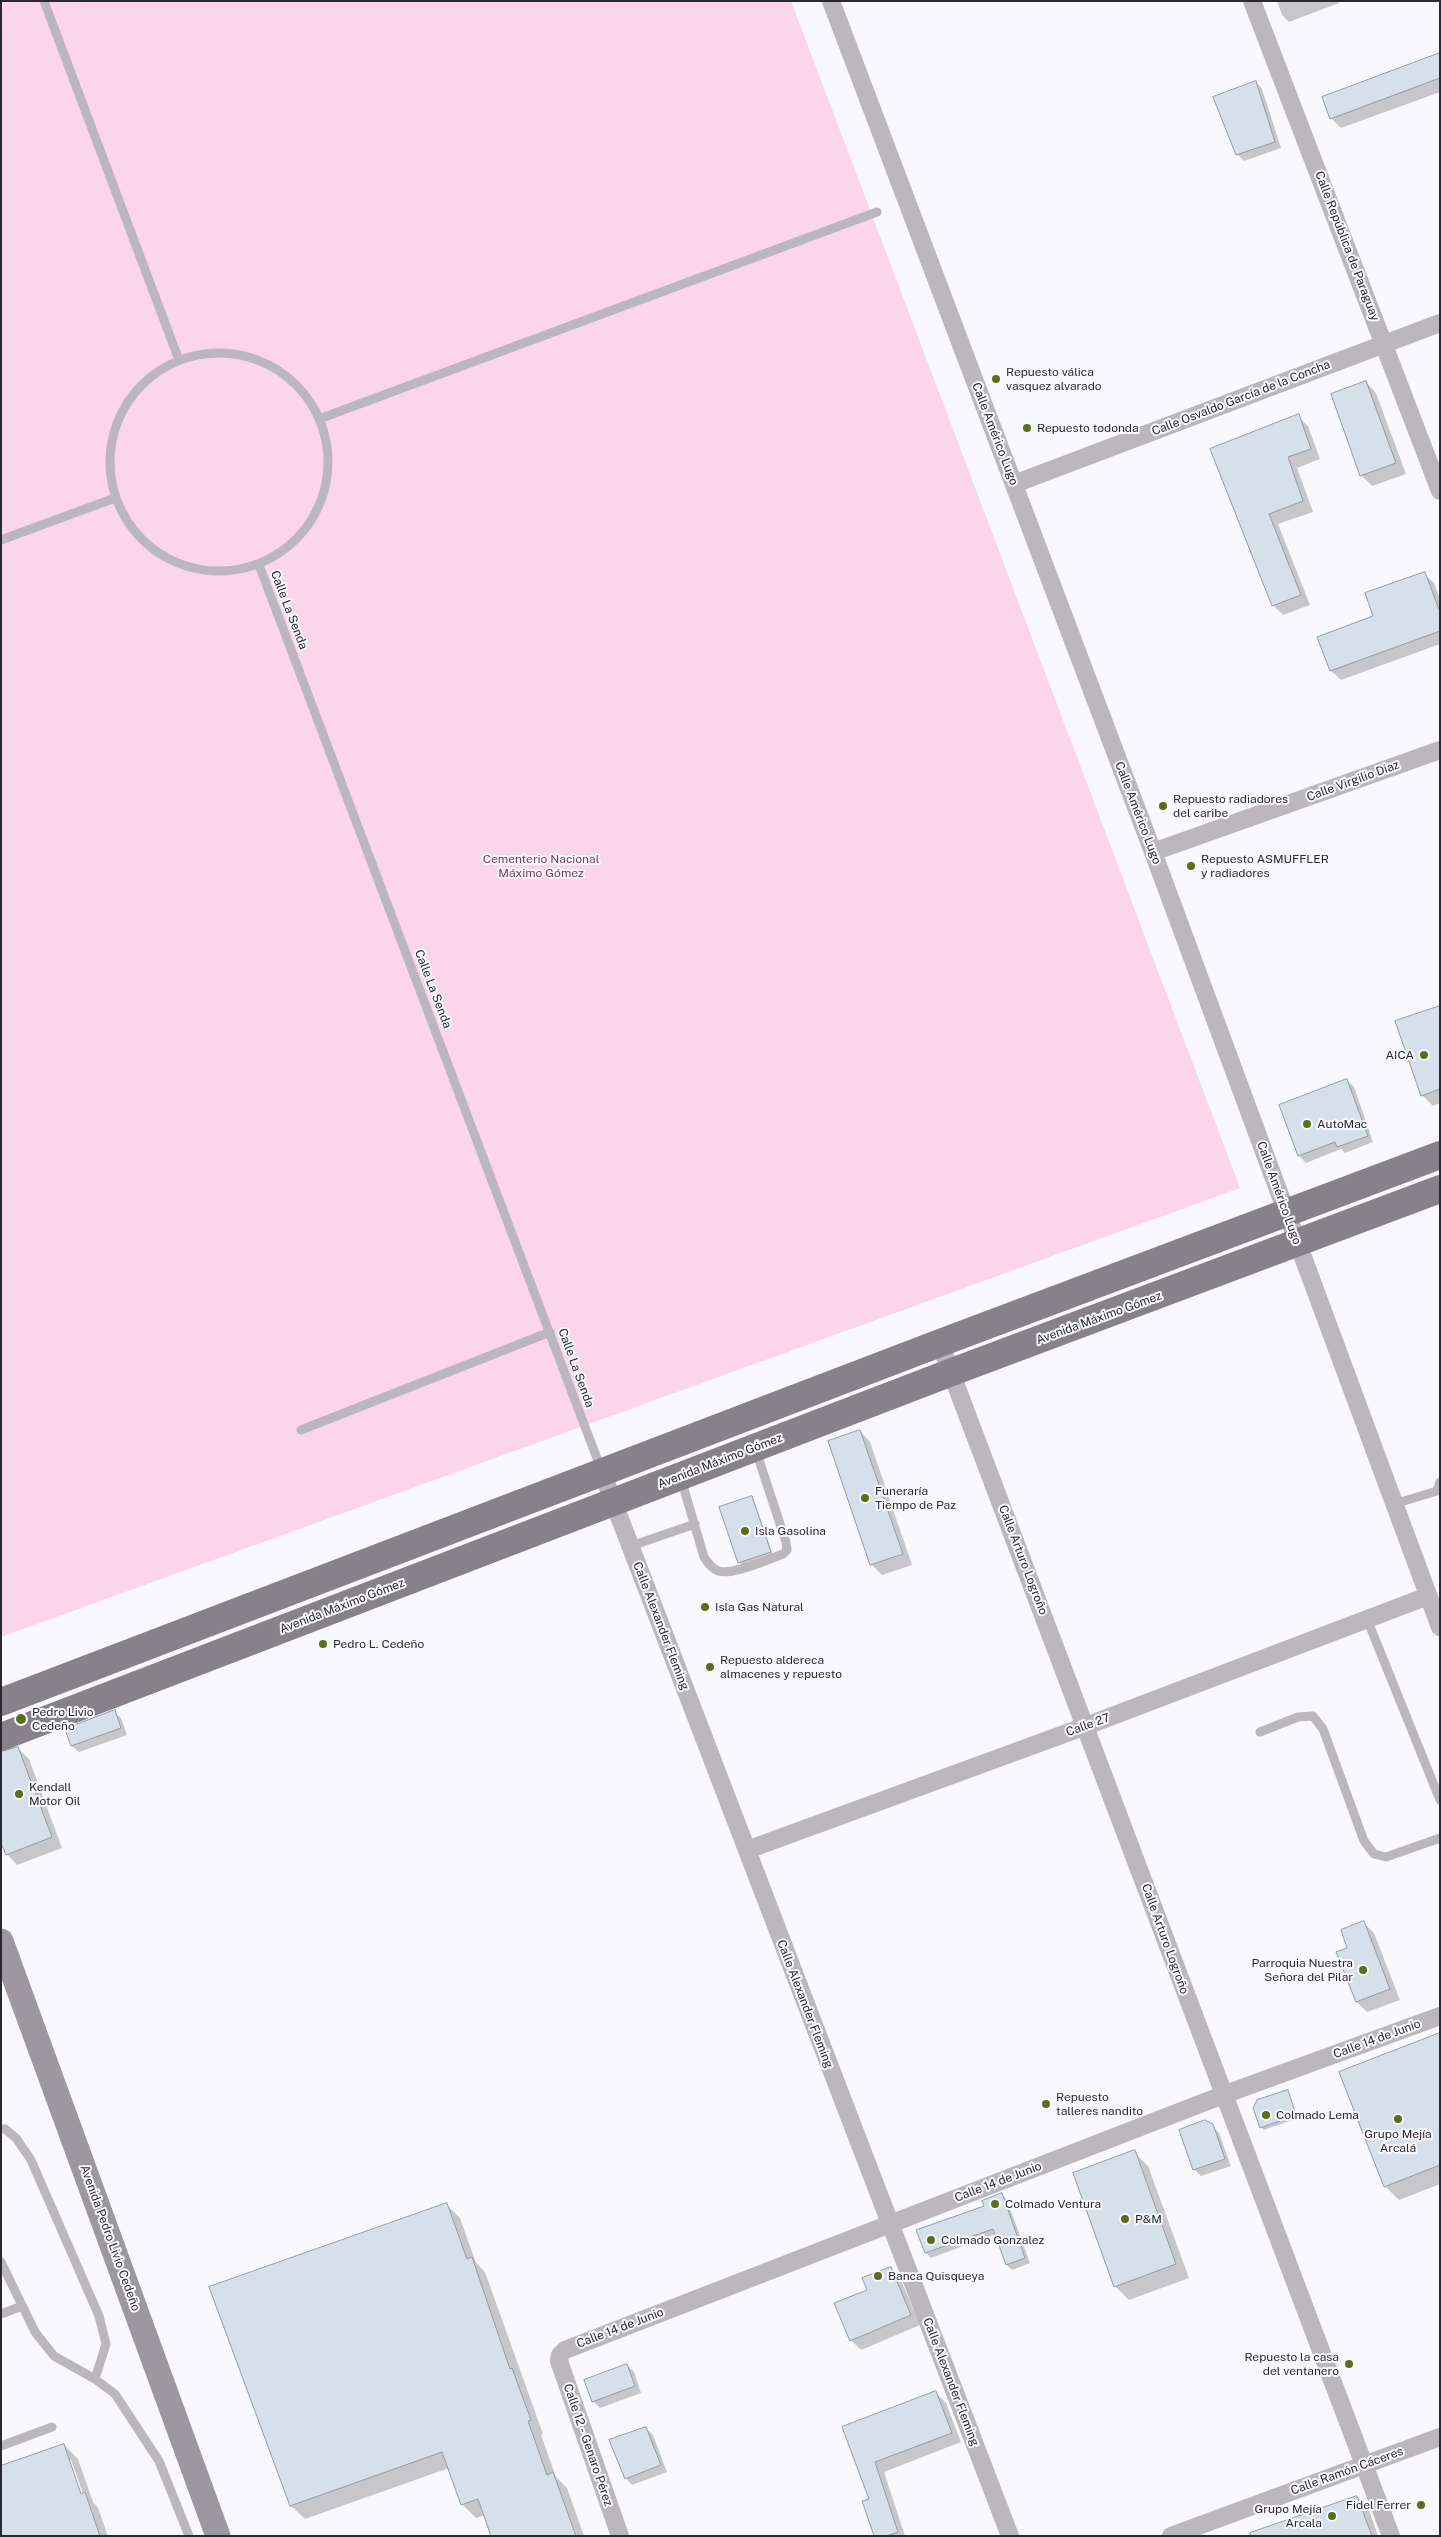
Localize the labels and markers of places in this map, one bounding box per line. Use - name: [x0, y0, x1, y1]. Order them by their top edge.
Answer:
- place label: Repuesto válica vasquez alvarado: [1006, 365, 1102, 393]
- marker: Repuesto válica vasquez alvarado: [990, 373, 1002, 385]
- place label: Repuesto todonda: [1037, 421, 1139, 435]
- marker: Repuesto todonda: [1021, 422, 1033, 434]
- place label: Repuesto radiadores del caribe: [1173, 792, 1288, 820]
- marker: Repuesto radiadores del caribe: [1157, 800, 1169, 812]
- place label: Repuesto ASMUFFLER y radiadores: [1201, 852, 1329, 880]
- marker: Repuesto ASMUFFLER y radiadores: [1185, 860, 1197, 872]
- place label: AICA: [1385, 1048, 1414, 1062]
- marker: AICA: [1418, 1049, 1430, 1061]
- place label: AutoMac: [1317, 1117, 1367, 1131]
- marker: AutoMac: [1301, 1118, 1313, 1130]
- place label: Funeraría Tiempo de Paz: [875, 1484, 956, 1512]
- marker: Funeraría Tiempo de Paz: [859, 1492, 871, 1504]
- place label: Isla Gasolina: [755, 1524, 826, 1538]
- marker: Isla Gasolina: [739, 1525, 751, 1537]
- place label: Isla Gas Natural: [715, 1600, 804, 1614]
- marker: Isla Gas Natural: [699, 1601, 711, 1613]
- place label: Pedro L. Cedeño: [333, 1637, 424, 1651]
- marker: Pedro L. Cedeño: [317, 1638, 329, 1650]
- place label: Repuesto aldereca almacenes y repuesto: [720, 1653, 842, 1681]
- marker: Repuesto aldereca almacenes y repuesto: [704, 1661, 716, 1673]
- place label: Pedro Livio Cedeño: [32, 1705, 94, 1733]
- marker: Pedro Livio Cedeño: [14, 1712, 28, 1726]
- place label: Kendall Motor Oil: [29, 1780, 80, 1808]
- marker: Kendall Motor Oil: [13, 1788, 25, 1800]
- place label: Parroquia Nuestra Señora del Pilar: [1252, 1956, 1353, 1984]
- marker: Parroquia Nuestra Señora del Pilar: [1357, 1964, 1369, 1976]
- place label: Repuesto talleres nandito: [1056, 2090, 1143, 2118]
- marker: Repuesto talleres nandito: [1040, 2098, 1052, 2110]
- place label: Colmado Lema: [1276, 2108, 1359, 2122]
- marker: Colmado Lema: [1260, 2109, 1272, 2121]
- marker: Grupo Mejía Arcalá: [1392, 2113, 1404, 2125]
- place label: Grupo Mejía Arcalá: [1364, 2127, 1432, 2155]
- place label: Colmado Ventura: [1005, 2197, 1101, 2211]
- marker: Colmado Ventura: [989, 2198, 1001, 2210]
- place label: P&M: [1135, 2212, 1162, 2226]
- marker: P&M: [1119, 2213, 1131, 2225]
- place label: Colmado Gonzalez: [941, 2233, 1044, 2247]
- marker: Colmado Gonzalez: [925, 2234, 937, 2246]
- place label: Banca Quisqueya: [888, 2269, 984, 2283]
- marker: Banca Quisqueya: [872, 2270, 884, 2282]
- place label: Repuesto la casa del ventanero: [1244, 2350, 1339, 2378]
- marker: Repuesto la casa del ventanero: [1343, 2358, 1355, 2370]
- place label: Fidel Ferrer: [1346, 2498, 1411, 2512]
- marker: Fidel Ferrer: [1415, 2499, 1427, 2511]
- place label: Grupo Mejía Arcala: [1255, 2502, 1322, 2530]
- marker: Grupo Mejía Arcala: [1326, 2510, 1338, 2522]

